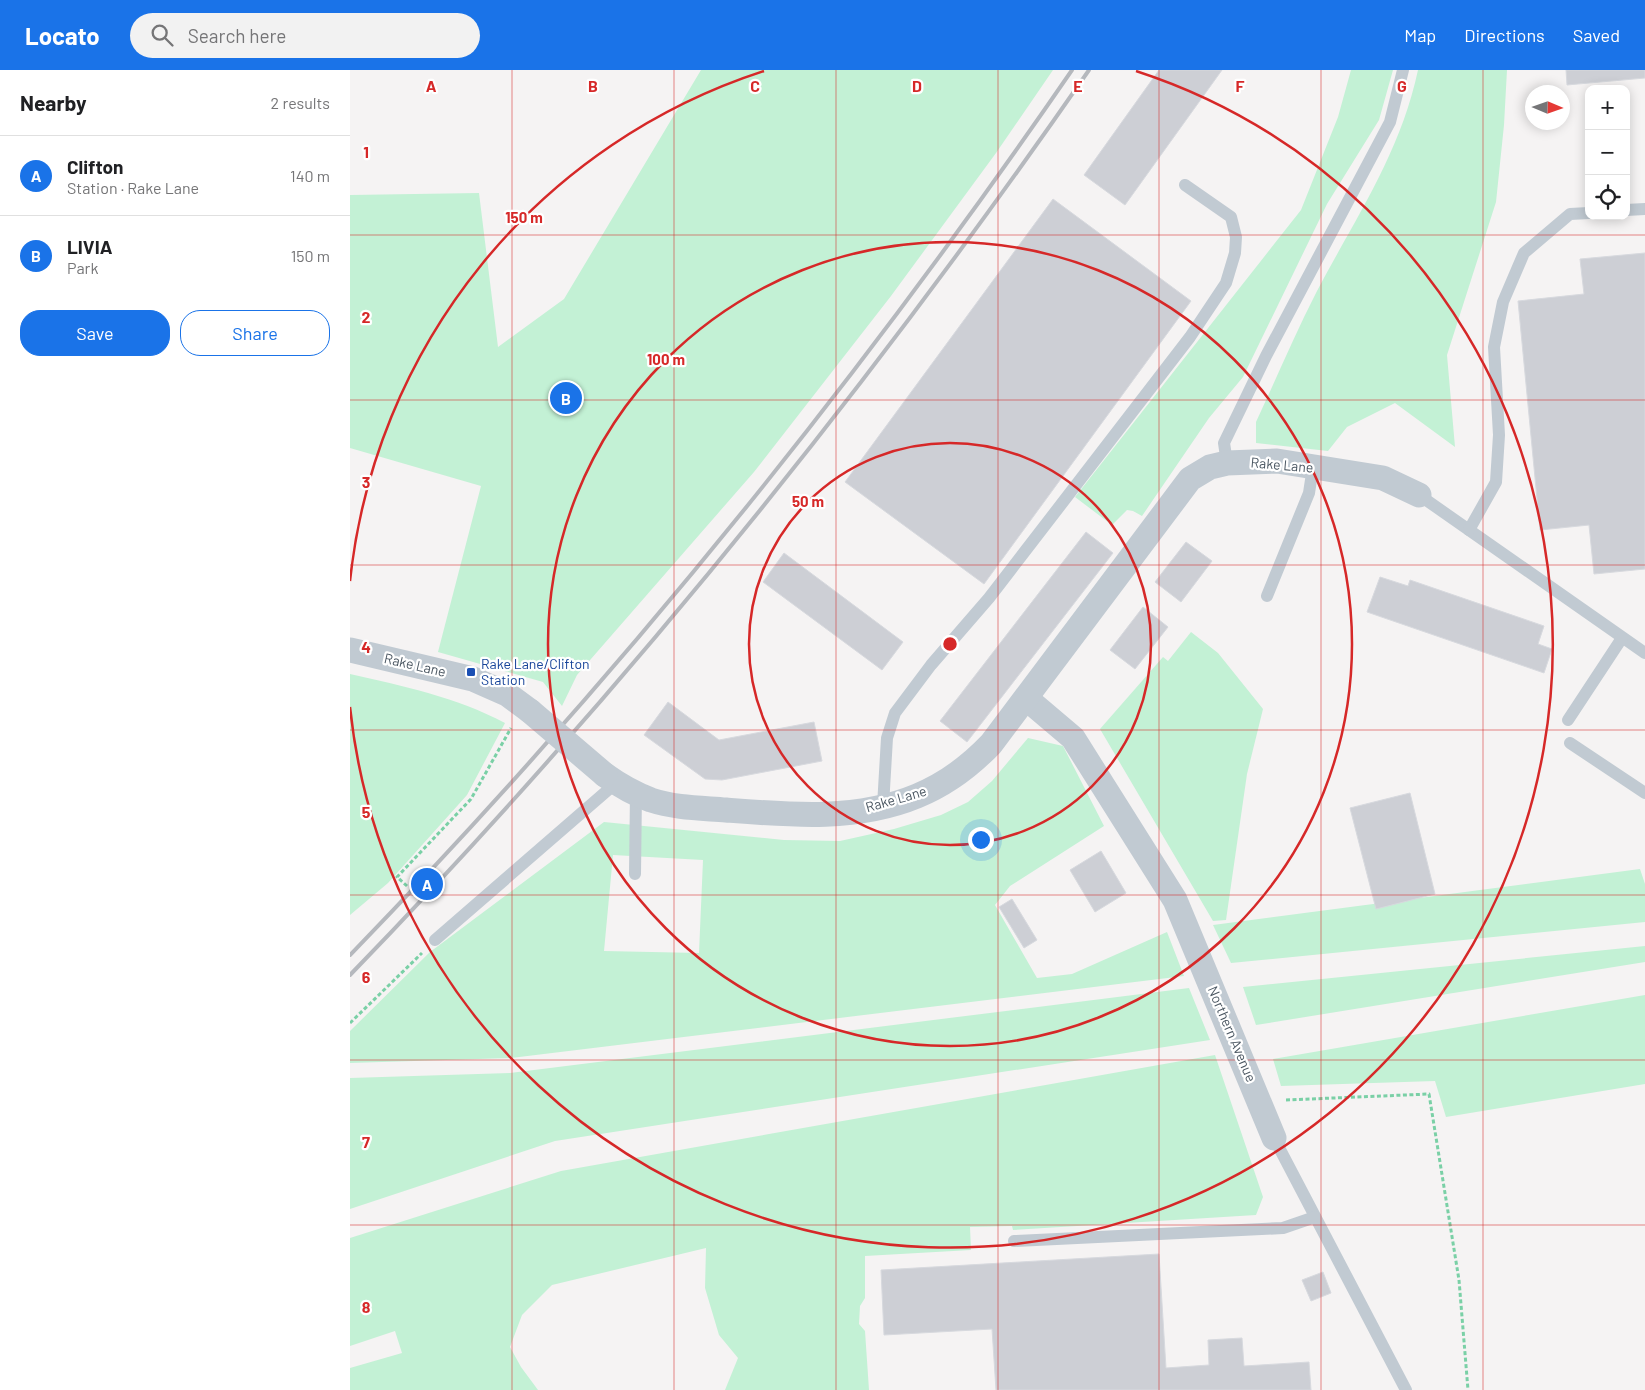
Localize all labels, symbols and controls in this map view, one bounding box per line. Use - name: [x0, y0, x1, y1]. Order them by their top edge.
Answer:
- search box: [130, 13, 480, 58]
- text: Locato: [25, 21, 100, 50]
- icon: search: [148, 21, 176, 49]
- text: Search here: [188, 24, 286, 47]
- text: Map: [1404, 24, 1436, 46]
- text: Directions: [1464, 24, 1545, 46]
- text: Saved: [1573, 24, 1620, 46]
- text: A: [426, 76, 437, 95]
- text: B: [588, 76, 598, 95]
- text: C: [750, 76, 760, 95]
- text: D: [912, 76, 922, 95]
- text: E: [1073, 76, 1083, 95]
- text: F: [1236, 76, 1245, 95]
- text: G: [1397, 76, 1407, 95]
- north arrow: [1525, 85, 1570, 130]
- map controls: [1585, 85, 1630, 220]
- button: +: [1585, 85, 1630, 130]
- text: Nearby: [20, 90, 86, 115]
- text: 2 results: [271, 93, 330, 112]
- button: −: [1585, 130, 1630, 175]
- text: 1: [363, 142, 369, 161]
- text: Clifton: [67, 155, 123, 178]
- text: A: [31, 166, 41, 185]
- text: 140 m: [290, 166, 330, 185]
- button: locate: [1585, 175, 1630, 220]
- text: Station · Rake Lane: [67, 178, 199, 197]
- text: 150 m: [505, 208, 543, 226]
- text: LIVIA: [67, 235, 112, 258]
- text: B: [31, 246, 41, 265]
- text: 150 m: [291, 246, 330, 265]
- text: Park: [67, 258, 98, 277]
- text: 2: [362, 307, 371, 326]
- button: Save: [20, 310, 170, 356]
- button: Share: [180, 310, 330, 356]
- text: 100 m: [647, 350, 685, 368]
- pin: B: [550, 379, 582, 417]
- street label: Rake Lane: [1250, 453, 1314, 476]
- text: 3: [362, 472, 370, 491]
- text: 50 m: [792, 492, 824, 510]
- centre of rings: [941, 635, 959, 653]
- text: 4: [361, 637, 371, 656]
- street label: Rake Lane: [383, 649, 448, 680]
- place label: Rake Lane/Clifton Station: [481, 655, 590, 688]
- marker: Rake Lane/Clifton Station: [465, 666, 477, 678]
- street label: Rake Lane: [863, 782, 928, 815]
- text: 5: [362, 802, 371, 821]
- your location: [968, 827, 994, 853]
- pin: A: [411, 865, 443, 903]
- text: 6: [362, 967, 371, 986]
- street label: Northern Avenue: [1205, 983, 1260, 1084]
- text: 7: [362, 1132, 370, 1151]
- text: 8: [362, 1297, 371, 1316]

